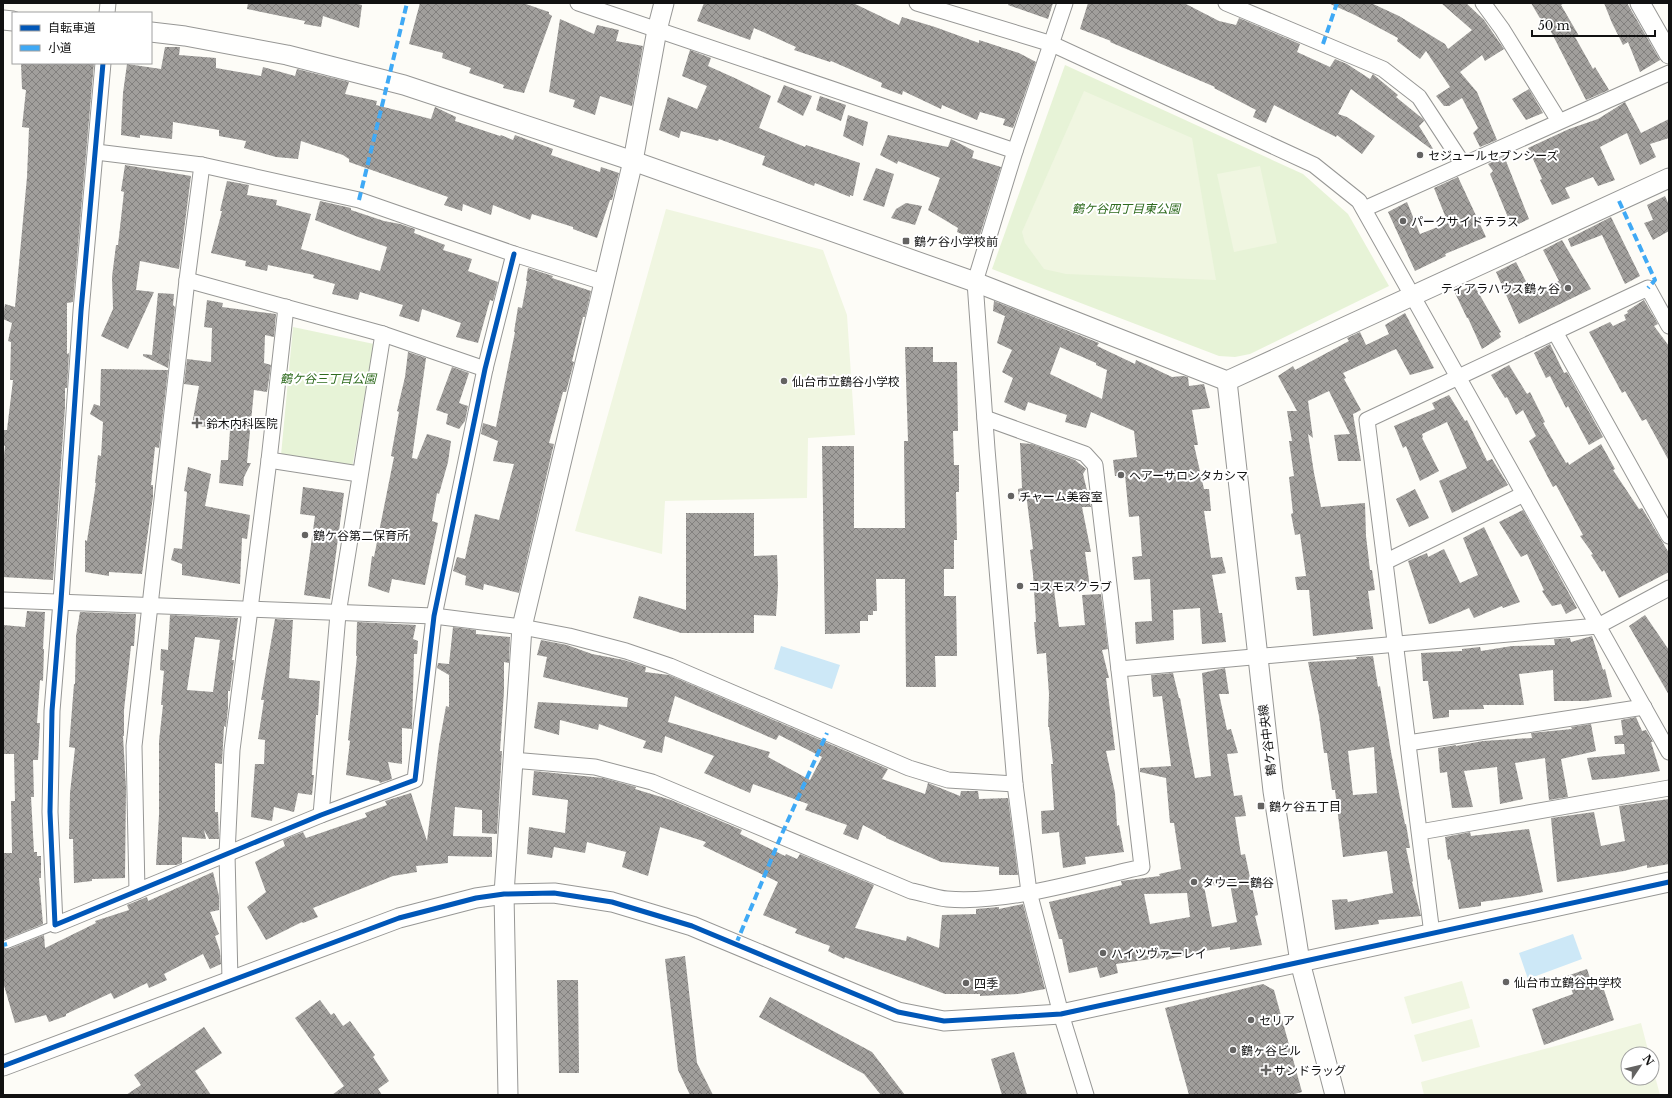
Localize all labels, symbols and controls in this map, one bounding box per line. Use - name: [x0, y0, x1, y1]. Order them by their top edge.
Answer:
- legend: [12, 12, 152, 64]
- scale bar: [1532, 12, 1655, 38]
- text: 50 m: [1538, 18, 1570, 33]
- text: 自転車道: [48, 20, 96, 35]
- text: 小道: [48, 40, 72, 55]
- place label: セジュールセブンシーズ: [1428, 148, 1559, 163]
- marker: セジュールセブンシーズ: [1415, 150, 1425, 160]
- park label: 鶴ケ谷四丁目東公園: [1072, 201, 1182, 216]
- place label: パークサイドテラス: [1411, 214, 1519, 229]
- marker: パークサイドテラス: [1398, 216, 1408, 226]
- place label: 鶴ケ谷小学校前: [914, 234, 998, 249]
- marker: 鶴ケ谷小学校前: [901, 236, 911, 246]
- place label: ティアラハウス鶴ヶ谷: [1441, 281, 1560, 296]
- marker: ティアラハウス鶴ヶ谷: [1563, 283, 1573, 293]
- park label: 鶴ケ谷三丁目公園: [280, 371, 378, 386]
- place label: 仙台市立鶴谷小学校: [792, 374, 900, 389]
- marker: 仙台市立鶴谷小学校: [779, 376, 789, 386]
- place label: 鈴木内科医院: [206, 416, 278, 431]
- marker: 鈴木内科医院: [191, 417, 203, 429]
- place label: ヘアーサロンタカシマ: [1129, 468, 1248, 483]
- marker: ヘアーサロンタカシマ: [1116, 470, 1126, 480]
- place label: チャーム美容室: [1019, 489, 1103, 504]
- marker: チャーム美容室: [1006, 491, 1016, 501]
- place label: 鶴ケ谷第二保育所: [313, 528, 409, 543]
- marker: 鶴ケ谷第二保育所: [300, 530, 310, 540]
- place label: コスモスクラブ: [1028, 579, 1112, 594]
- marker: コスモスクラブ: [1015, 581, 1025, 591]
- street label: 鶴ケ谷中央線: [1255, 703, 1279, 777]
- place label: 鶴ケ谷五丁目: [1269, 799, 1341, 814]
- marker: 鶴ケ谷五丁目: [1256, 801, 1266, 811]
- place label: タウニー鶴谷: [1202, 875, 1274, 890]
- marker: タウニー鶴谷: [1189, 877, 1199, 887]
- place label: ハイツヴァーレイ: [1111, 946, 1207, 961]
- marker: ハイツヴァーレイ: [1098, 948, 1108, 958]
- place label: 仙台市立鶴谷中学校: [1514, 975, 1622, 990]
- place label: 四季: [974, 976, 998, 991]
- marker: 仙台市立鶴谷中学校: [1501, 977, 1511, 987]
- marker: 四季: [961, 978, 971, 988]
- place label: セリア: [1259, 1013, 1295, 1028]
- marker: セリア: [1246, 1015, 1256, 1025]
- place label: 鶴ヶ谷ビル: [1241, 1043, 1301, 1058]
- marker: 鶴ヶ谷ビル: [1228, 1045, 1238, 1055]
- north arrow: [1620, 1046, 1660, 1086]
- text: N: [1639, 1052, 1657, 1069]
- place label: サンドラッグ: [1274, 1063, 1346, 1078]
- marker: サンドラッグ: [1261, 1065, 1271, 1075]

